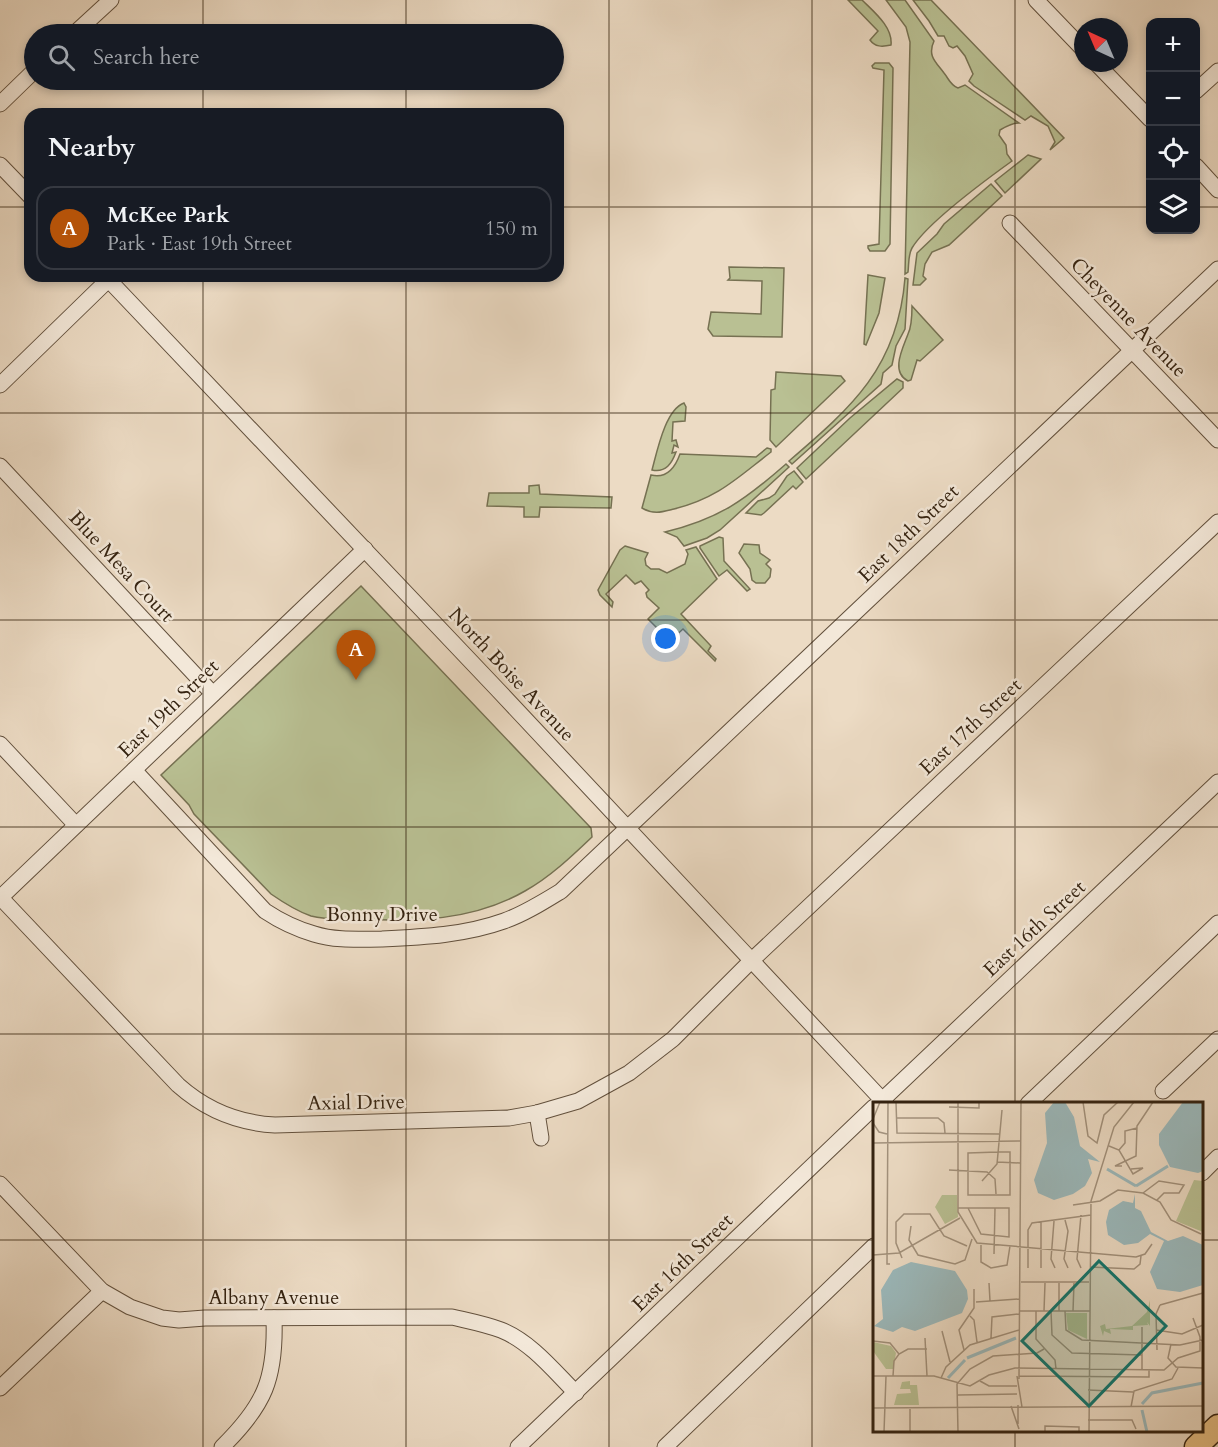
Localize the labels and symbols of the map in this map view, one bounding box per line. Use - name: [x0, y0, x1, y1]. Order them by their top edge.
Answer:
- north arrow: [1074, 18, 1128, 72]
- street label: Cheyenne Avenue: [1064, 251, 1193, 383]
- street label: East 18th Street: [852, 478, 965, 588]
- street label: Blue Mesa Court: [63, 505, 181, 628]
- street label: North Boise Avenue: [442, 602, 581, 747]
- your location: [651, 624, 680, 653]
- pin: A: [336, 630, 376, 680]
- street label: East 19th Street: [112, 653, 225, 763]
- street label: East 17th Street: [913, 671, 1028, 781]
- street label: East 16th Street: [977, 873, 1092, 983]
- street label: Bonny Drive: [326, 901, 438, 928]
- street label: Axial Drive: [307, 1088, 405, 1117]
- inset map: [873, 1102, 1203, 1432]
- street label: East 16th Street: [626, 1207, 739, 1317]
- street label: Albany Avenue: [209, 1284, 339, 1311]

